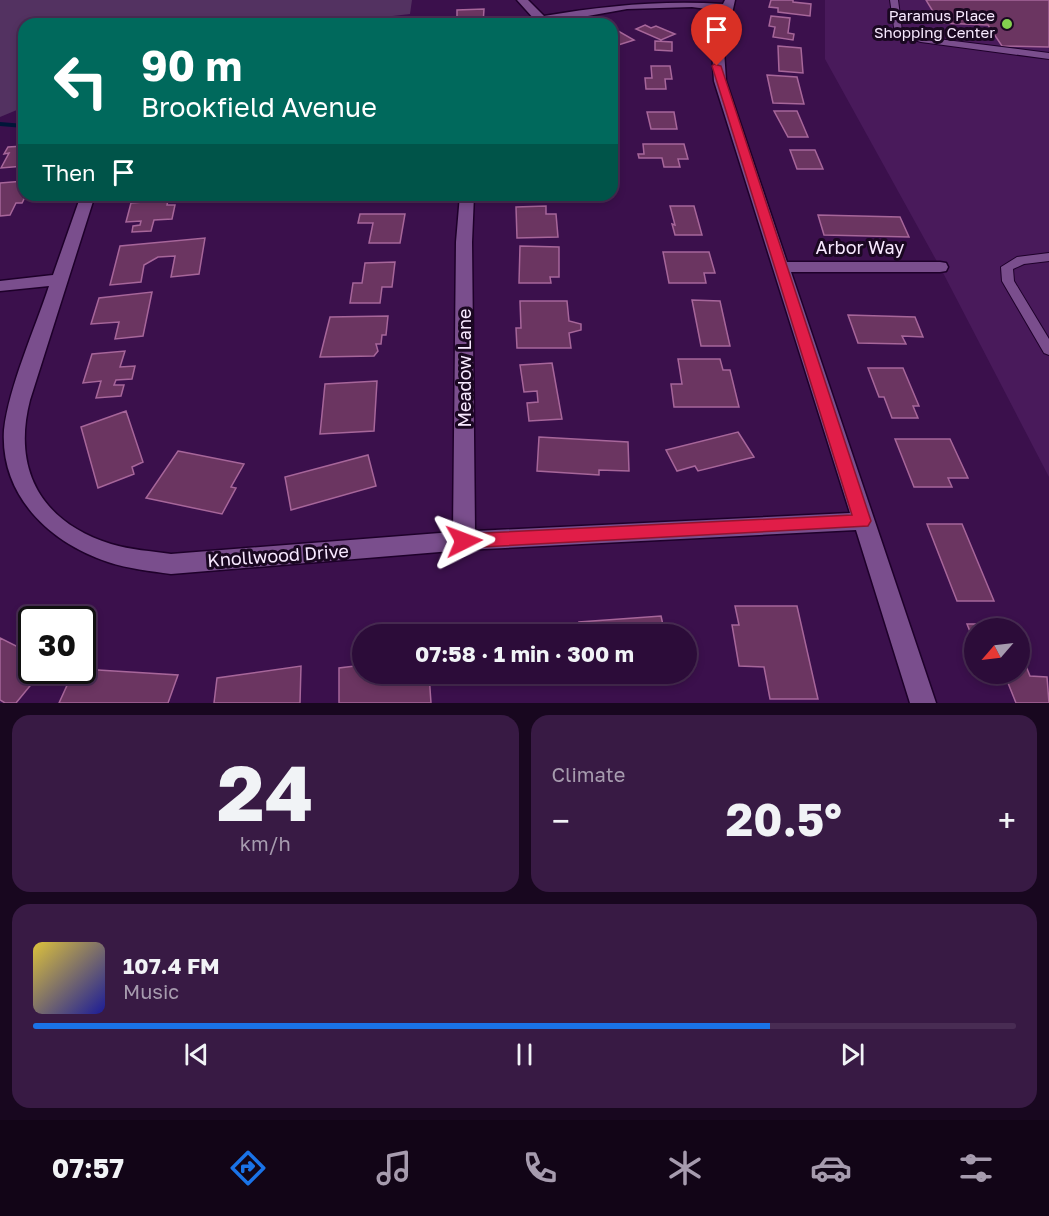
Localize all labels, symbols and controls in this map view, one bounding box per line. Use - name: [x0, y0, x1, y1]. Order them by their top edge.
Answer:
- pin: [691, 4, 742, 66]
- place label: Paramus Place Shopping Center: [874, 6, 995, 41]
- icon: arrive: [700, 13, 733, 46]
- marker: Paramus Place Shopping Center: [1000, 17, 1014, 31]
- text: 90 m: [141, 40, 242, 90]
- icon: left: [42, 42, 120, 120]
- text: Brookfield Avenue: [141, 91, 377, 123]
- icon: arrive: [107, 156, 140, 189]
- text: Then: [42, 159, 95, 186]
- street label: Arbor Way: [816, 236, 904, 258]
- street label: Meadow Lane: [453, 309, 475, 427]
- position arrow: [432, 509, 496, 573]
- street label: Knollwood Drive: [206, 539, 350, 571]
- speed limit sign: 30: [18, 606, 96, 684]
- north arrow: [964, 618, 1030, 684]
- map controls: [964, 618, 1030, 684]
- text: 07:58 · 1 min · 300 m: [415, 640, 634, 667]
- text: 24: [217, 745, 313, 838]
- text: Climate: [552, 762, 625, 786]
- text: 20.5°: [726, 792, 842, 846]
- text: −: [552, 801, 570, 840]
- text: +: [998, 801, 1016, 840]
- text: km/h: [240, 831, 291, 855]
- text: 107.4 FM: [123, 952, 220, 979]
- text: Music: [123, 979, 179, 1003]
- icon: previous: [180, 1038, 213, 1071]
- icon: pause: [508, 1038, 541, 1071]
- icon: next: [836, 1038, 869, 1071]
- icon: directions: [227, 1147, 269, 1189]
- icon: music: [373, 1147, 415, 1189]
- icon: phone: [519, 1147, 561, 1189]
- icon: climate: [664, 1147, 706, 1189]
- icon: car: [810, 1147, 852, 1189]
- icon: filters: [955, 1147, 997, 1189]
- text: 07:57: [52, 1152, 124, 1184]

